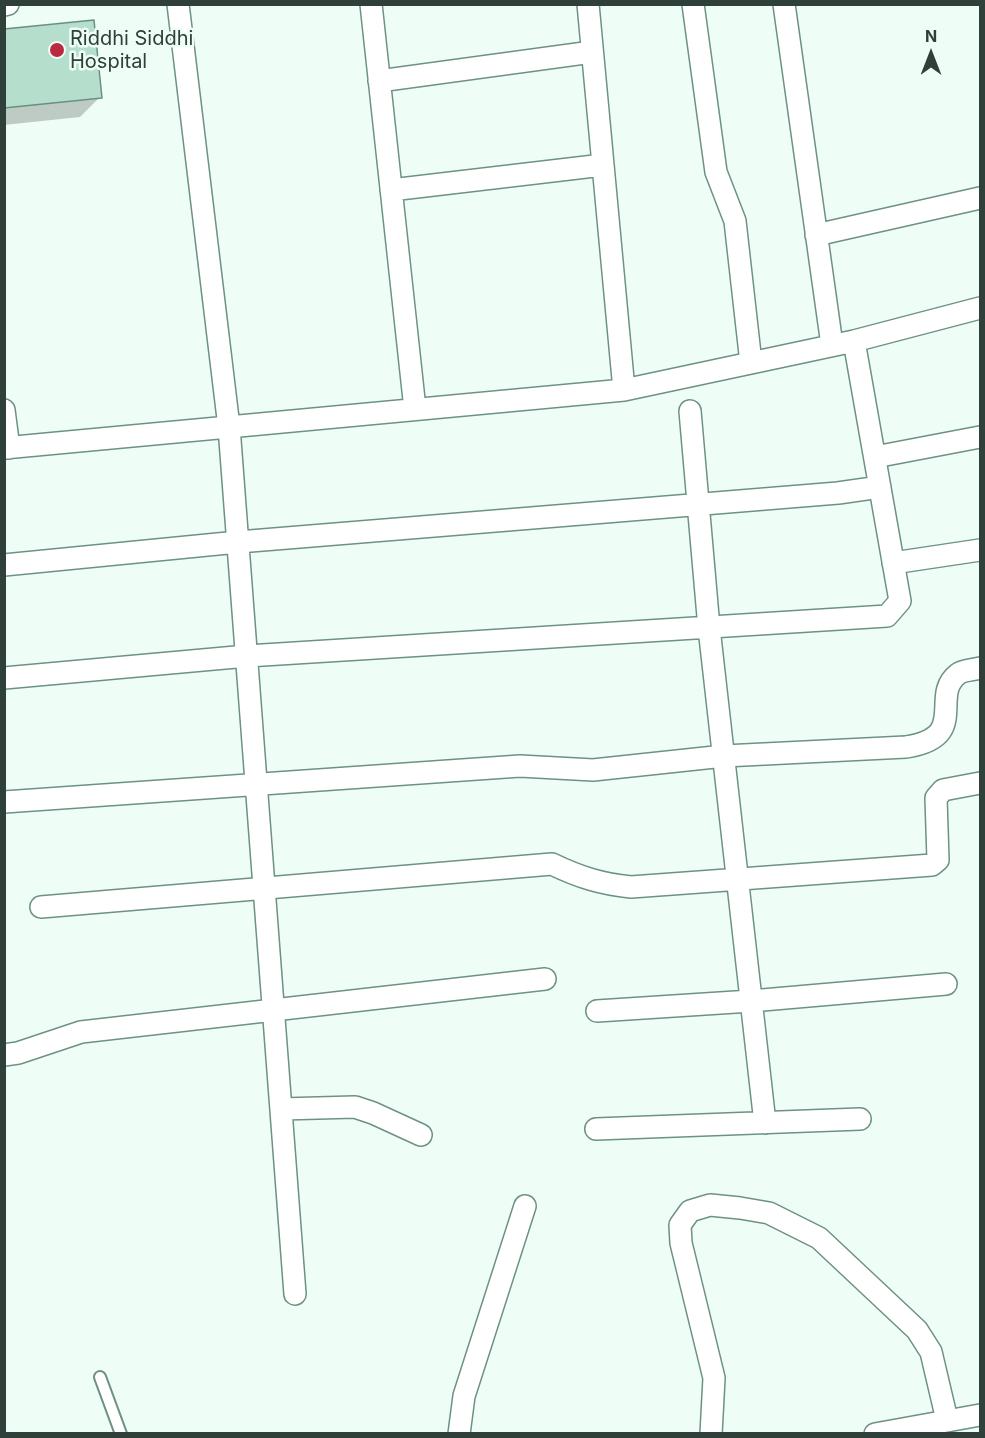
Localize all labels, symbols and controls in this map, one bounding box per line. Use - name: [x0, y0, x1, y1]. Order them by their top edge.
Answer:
- north arrow: [901, 24, 961, 84]
- text: N: [925, 26, 937, 46]
- place label: Riddhi Siddhi Hospital: [70, 27, 193, 74]
- marker: Riddhi Siddhi Hospital: [48, 41, 66, 59]

